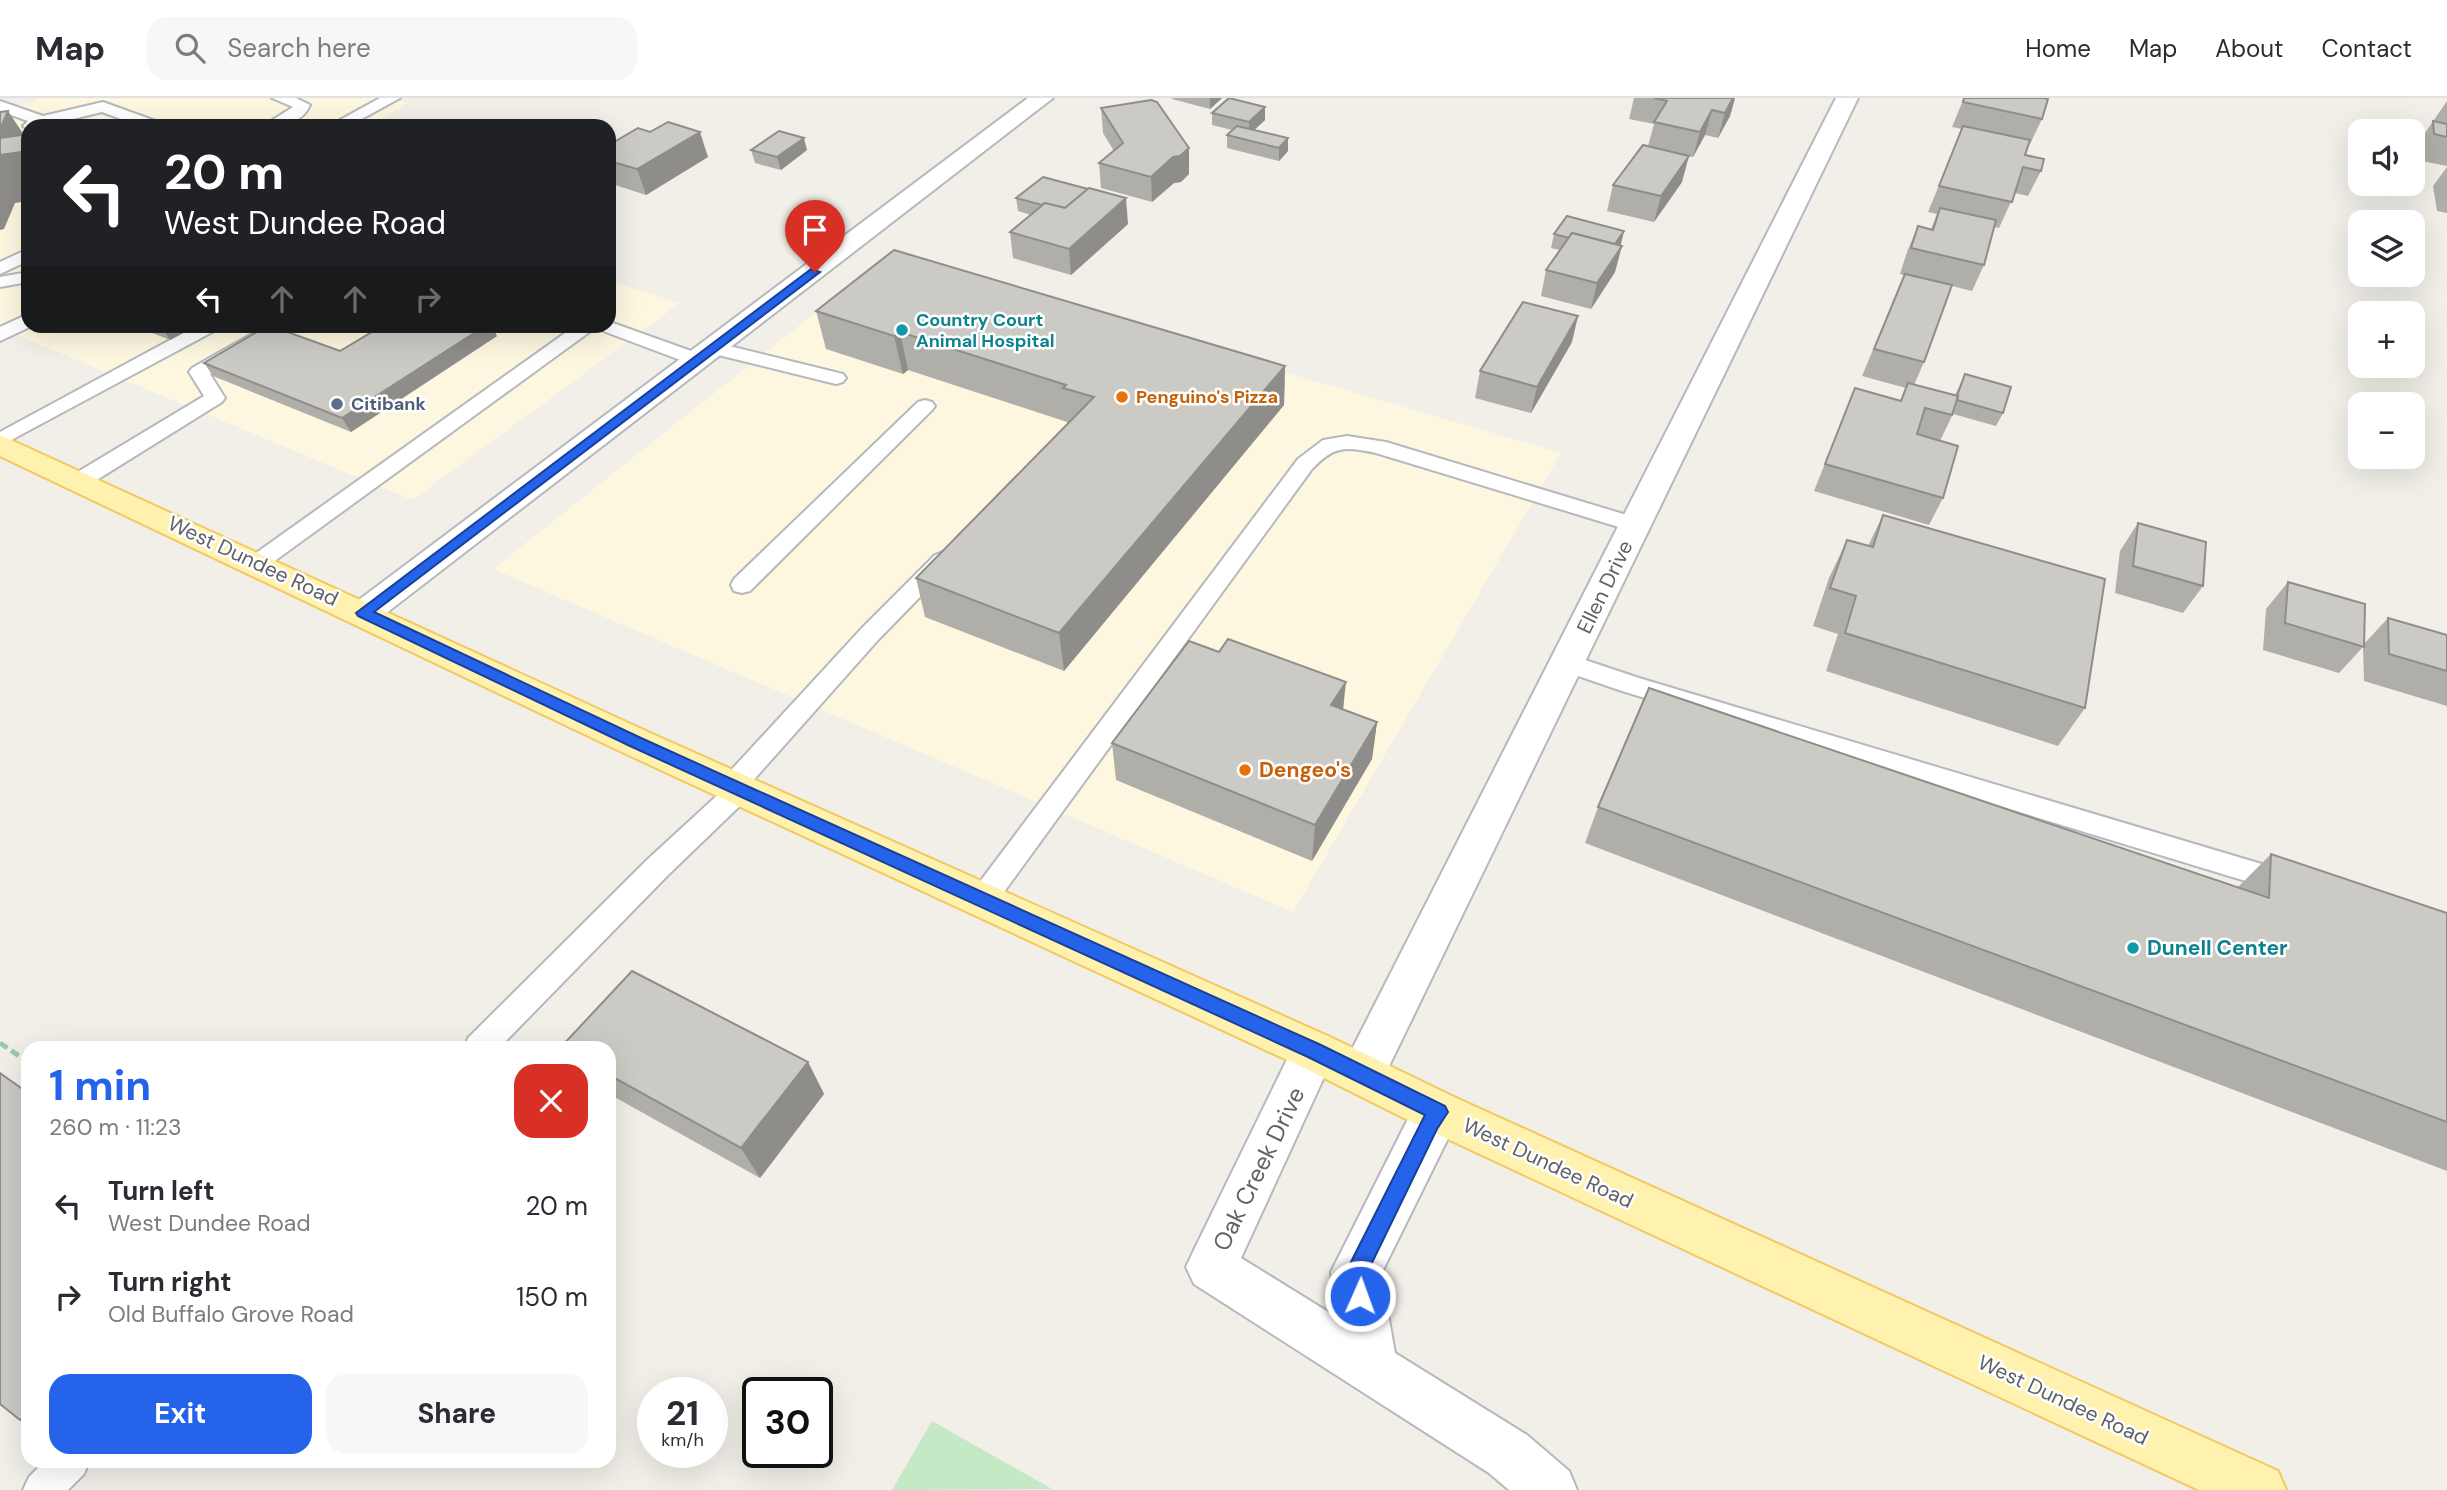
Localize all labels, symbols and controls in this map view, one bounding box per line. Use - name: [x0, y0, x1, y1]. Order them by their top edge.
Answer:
- search box: [147, 17, 637, 80]
- text: Map: [35, 27, 105, 70]
- icon: search: [171, 29, 209, 67]
- text: Search here: [227, 31, 371, 65]
- text: Home: [2025, 33, 2091, 64]
- text: Map: [2129, 33, 2177, 64]
- text: About: [2215, 33, 2284, 64]
- text: Contact: [2322, 33, 2412, 64]
- map controls: [2348, 119, 2425, 469]
- button: sound: [2348, 119, 2425, 196]
- text: 20 m: [164, 140, 284, 204]
- icon: left: [49, 147, 140, 238]
- pin: [785, 200, 845, 272]
- text: West Dundee Road: [164, 202, 446, 244]
- button: layers: [2348, 210, 2425, 287]
- icon: arrive: [796, 211, 834, 249]
- icon: left: [190, 280, 228, 318]
- icon: ahead: [263, 280, 301, 318]
- icon: ahead: [336, 280, 374, 318]
- icon: right: [409, 280, 447, 318]
- button: +: [2348, 301, 2425, 378]
- place label: Country Court Animal Hospital: [916, 308, 1055, 353]
- marker: Country Court Animal Hospital: [894, 322, 910, 338]
- place label: Penguino's Pizza: [1136, 385, 1278, 409]
- marker: Penguino's Pizza: [1114, 389, 1130, 405]
- place label: Citibank: [351, 392, 426, 416]
- button: −: [2348, 392, 2425, 469]
- marker: Citibank: [329, 396, 345, 412]
- street label: West Dundee Road: [163, 509, 343, 613]
- street label: Ellen Drive: [1570, 536, 1640, 638]
- place label: Dengeo's: [1259, 756, 1351, 784]
- marker: Dengeo's: [1237, 762, 1253, 778]
- place label: Dunell Center: [2147, 934, 2288, 962]
- marker: Dunell Center: [2125, 940, 2141, 956]
- text: 1 min: [49, 1058, 151, 1113]
- button: close: [514, 1064, 588, 1138]
- street label: Oak Creek Drive: [1206, 1082, 1312, 1256]
- street label: West Dundee Road: [1458, 1111, 1638, 1215]
- text: 260 m · 11:23: [49, 1112, 182, 1142]
- text: Turn left: [108, 1174, 215, 1208]
- icon: left: [49, 1187, 87, 1225]
- text: 20 m: [525, 1189, 588, 1223]
- text: West Dundee Road: [108, 1208, 311, 1238]
- position arrow: [1323, 1259, 1397, 1333]
- text: Turn right: [108, 1265, 232, 1299]
- icon: right: [49, 1278, 87, 1316]
- text: 150 m: [516, 1280, 588, 1314]
- text: Old Buffalo Grove Road: [108, 1299, 354, 1329]
- street label: West Dundee Road: [1973, 1348, 2153, 1452]
- button: Exit: [49, 1374, 312, 1454]
- button: Share: [326, 1374, 588, 1454]
- speed limit sign: 30: [742, 1377, 833, 1468]
- text: 21: [666, 1390, 699, 1436]
- text: km/h: [661, 1428, 704, 1452]

